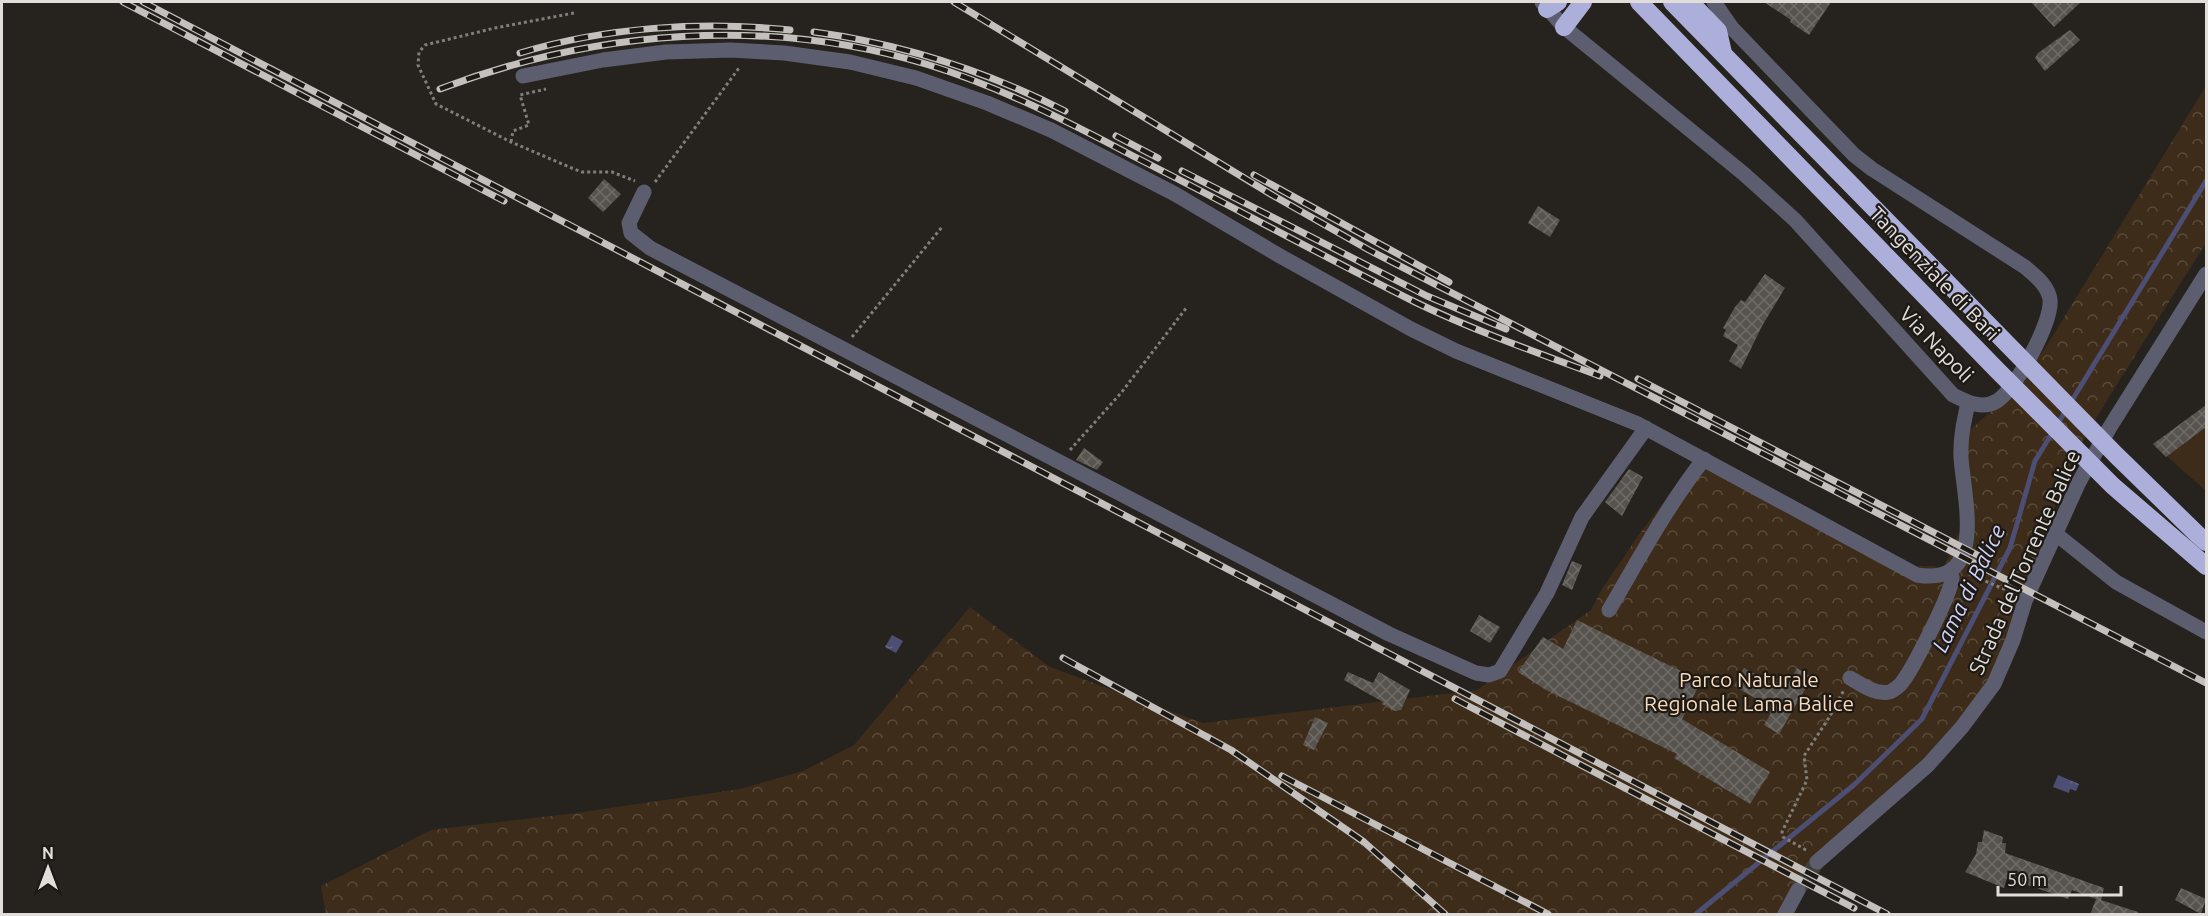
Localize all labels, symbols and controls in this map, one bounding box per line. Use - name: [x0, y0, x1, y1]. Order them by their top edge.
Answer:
- street label: Tangenziale di Bari: [1865, 201, 2005, 345]
- street label: Via Napoli: [1895, 301, 1979, 387]
- street label: Strada del Torrente Balice: [1964, 446, 2084, 678]
- water label: Lama di Balice: [1926, 520, 2010, 656]
- park label: Parco Naturale Regionale Lama Balice: [1644, 667, 1854, 715]
- north arrow: [18, 838, 78, 898]
- text: N: [42, 844, 54, 862]
- scale bar: [1998, 859, 2121, 897]
- text: 50 m: [2007, 869, 2047, 889]

